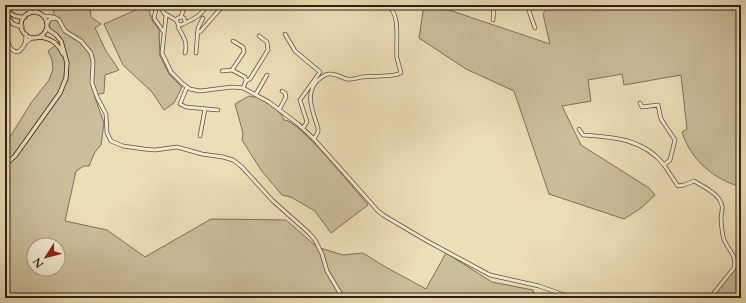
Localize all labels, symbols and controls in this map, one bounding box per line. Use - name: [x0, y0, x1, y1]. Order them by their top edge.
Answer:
- north arrow: [26, 237, 66, 277]
- text: N: [29, 254, 47, 271]

